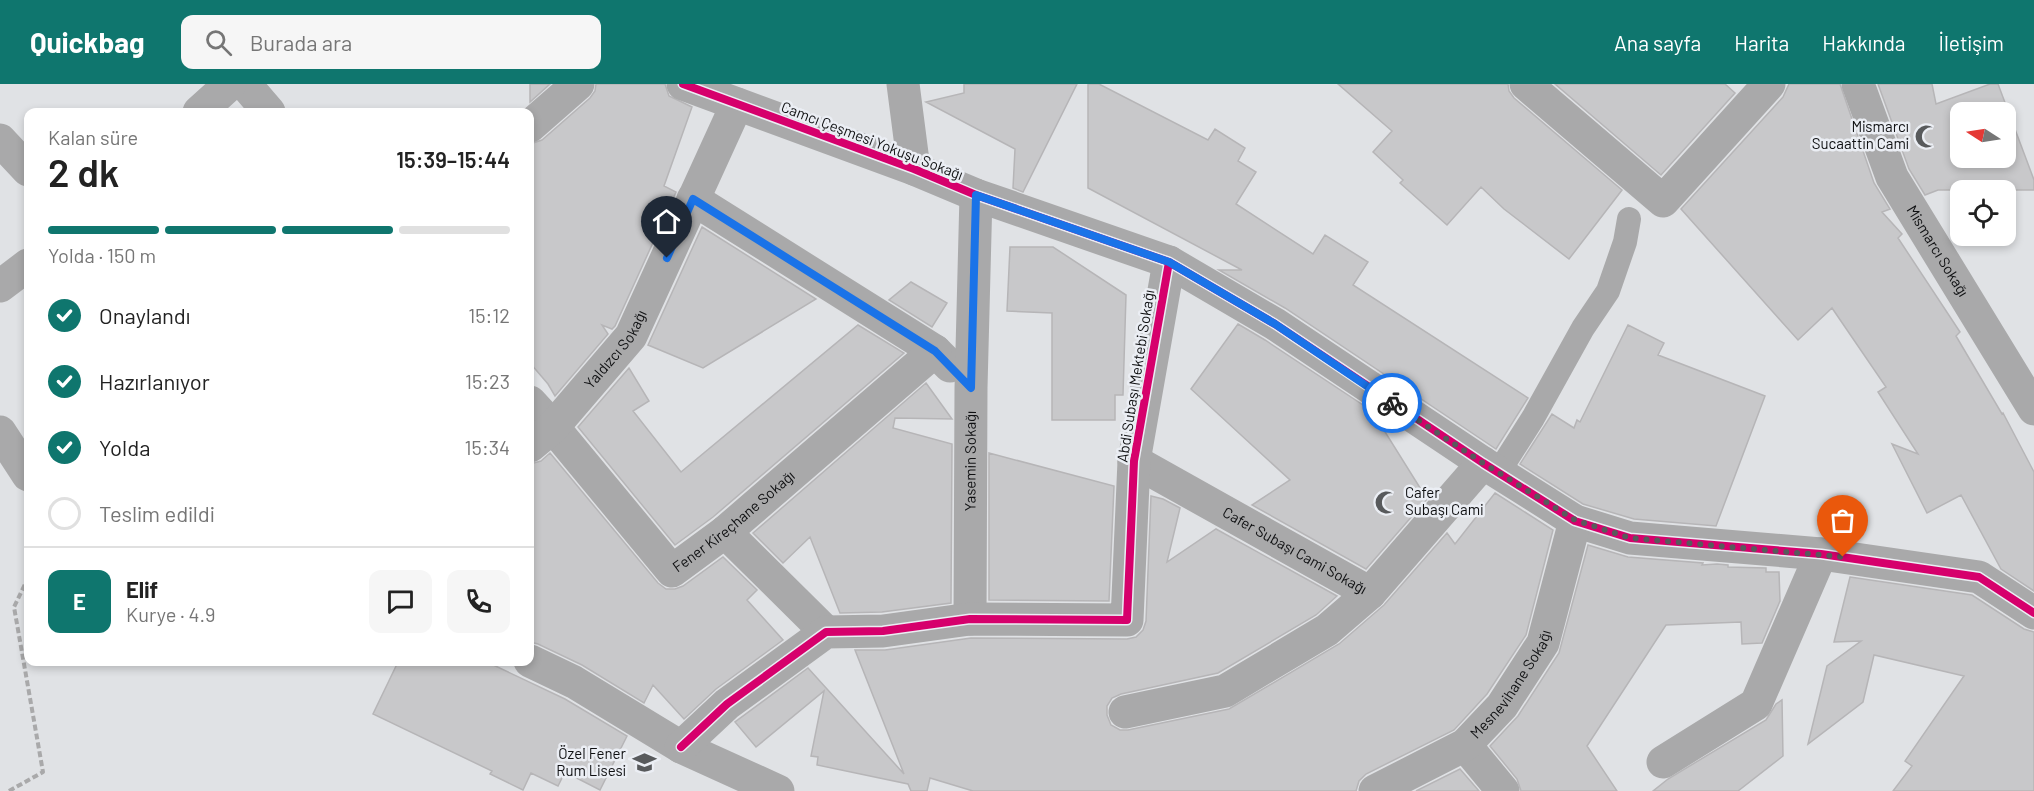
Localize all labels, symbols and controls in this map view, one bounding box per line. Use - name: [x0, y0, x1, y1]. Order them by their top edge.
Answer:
- search box: [181, 15, 601, 69]
- text: Quickbag: [30, 25, 145, 59]
- icon: search: [202, 26, 235, 59]
- text: Burada ara: [250, 29, 352, 55]
- text: Ana sayfa: [1614, 30, 1701, 55]
- text: Harita: [1734, 30, 1789, 55]
- text: Hakkında: [1822, 30, 1906, 55]
- text: İletişim: [1939, 30, 2004, 55]
- street label: Camcı Çeşmesi Yokuşu Sokağı: [779, 97, 966, 183]
- north arrow: [1950, 102, 2016, 168]
- map controls: [1950, 102, 2016, 246]
- place label: Mismarcı Sucaattin Cami: [1812, 117, 1909, 152]
- mosque icon: Mismarcı Sucaattin Cami: [1914, 123, 1940, 149]
- text: Kalan süre: [48, 125, 138, 149]
- text: 15:39–15:44: [396, 146, 510, 172]
- text: 2 dk: [48, 148, 119, 195]
- button: locate: [1950, 180, 2016, 246]
- pin: [641, 196, 692, 258]
- street label: Mismarcı Sokağı: [1903, 202, 1973, 300]
- icon: home: [650, 205, 683, 238]
- text: Yolda · 150 m: [48, 243, 156, 267]
- street label: Abdi Subaşı Mektebi Sokağı: [1112, 288, 1158, 464]
- icon: check: [48, 299, 81, 332]
- text: Onaylandı: [99, 302, 191, 328]
- text: 15:12: [468, 303, 510, 327]
- street label: Yaldızcı Sokağı: [580, 307, 650, 392]
- icon: check: [48, 365, 81, 398]
- text: Hazırlanıyor: [99, 368, 210, 394]
- text: 15:23: [465, 369, 510, 393]
- courier: [1362, 373, 1422, 433]
- icon: bike: [1376, 387, 1409, 420]
- street label: Yasemin Sokağı: [960, 411, 979, 511]
- icon: check: [48, 431, 81, 464]
- text: Yolda: [99, 434, 150, 460]
- text: 15:34: [465, 435, 510, 459]
- street label: Fener Kireçhane Sokağı: [669, 466, 798, 576]
- place label: Cafer Subaşı Cami: [1405, 483, 1483, 518]
- mosque icon: Cafer Subaşı Cami: [1374, 489, 1400, 515]
- pin: [1817, 495, 1868, 557]
- text: Teslim edildi: [99, 500, 215, 526]
- street label: Cafer Subaşı Cami Sokağı: [1220, 502, 1370, 597]
- icon: bag: [1826, 504, 1859, 537]
- button: chat: [369, 570, 432, 633]
- button: phone: [447, 570, 510, 633]
- text: Elif: [126, 576, 158, 602]
- text: E: [73, 588, 86, 614]
- text: Kurye · 4.9: [126, 602, 216, 626]
- street label: Mesnevihane Sokağı: [1466, 628, 1554, 742]
- place label: Özel Fener Rum Lisesi: [556, 744, 627, 779]
- school or university icon: Özel Fener Rum Lisesi: [631, 750, 657, 776]

